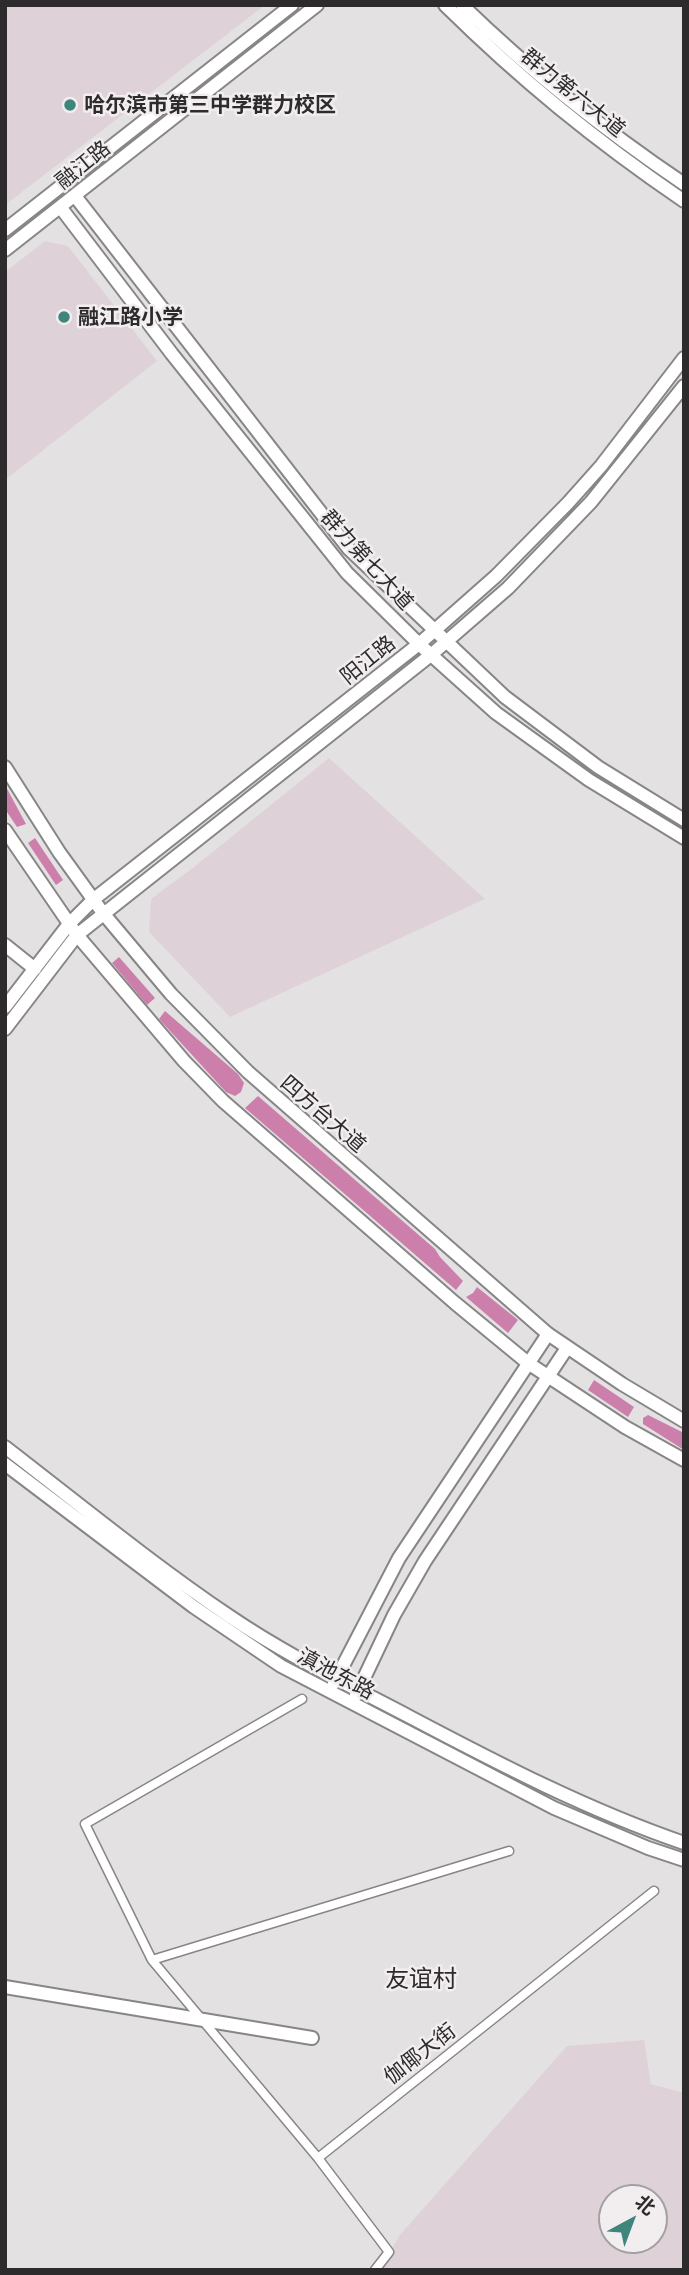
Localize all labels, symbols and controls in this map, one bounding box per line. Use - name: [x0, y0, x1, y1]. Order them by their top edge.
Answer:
- street label: 群力第六大道: [516, 44, 630, 142]
- place label: 哈尔滨市第三中学群力校区: [84, 92, 336, 118]
- marker: 哈尔滨市第三中学群力校区: [62, 97, 78, 113]
- street label: 融江路: [51, 135, 115, 195]
- place label: 融江路小学: [78, 304, 183, 330]
- marker: 融江路小学: [56, 309, 72, 325]
- street label: 群力第七大道: [315, 505, 419, 615]
- street label: 阳江路: [336, 630, 400, 690]
- street label: 四方台大道: [275, 1070, 371, 1158]
- street label: 滇池东路: [293, 1643, 379, 1705]
- district label: 友谊村: [385, 1965, 457, 1993]
- street label: 伽倻大街: [379, 2018, 461, 2090]
- north arrow: [598, 2184, 668, 2254]
- text: 北: [631, 2189, 661, 2219]

